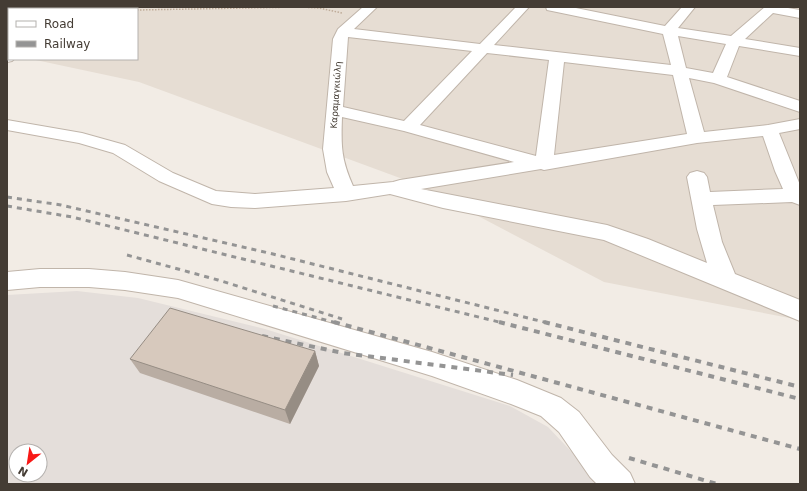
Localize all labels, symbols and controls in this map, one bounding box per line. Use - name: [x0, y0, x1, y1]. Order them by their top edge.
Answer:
- legend: [8, 8, 138, 60]
- text: Road: [44, 17, 74, 31]
- text: Railway: [44, 37, 90, 51]
- street label: Καραμαγκιώλη: [329, 61, 343, 129]
- north arrow: [8, 443, 48, 483]
- text: N: [16, 463, 30, 479]

